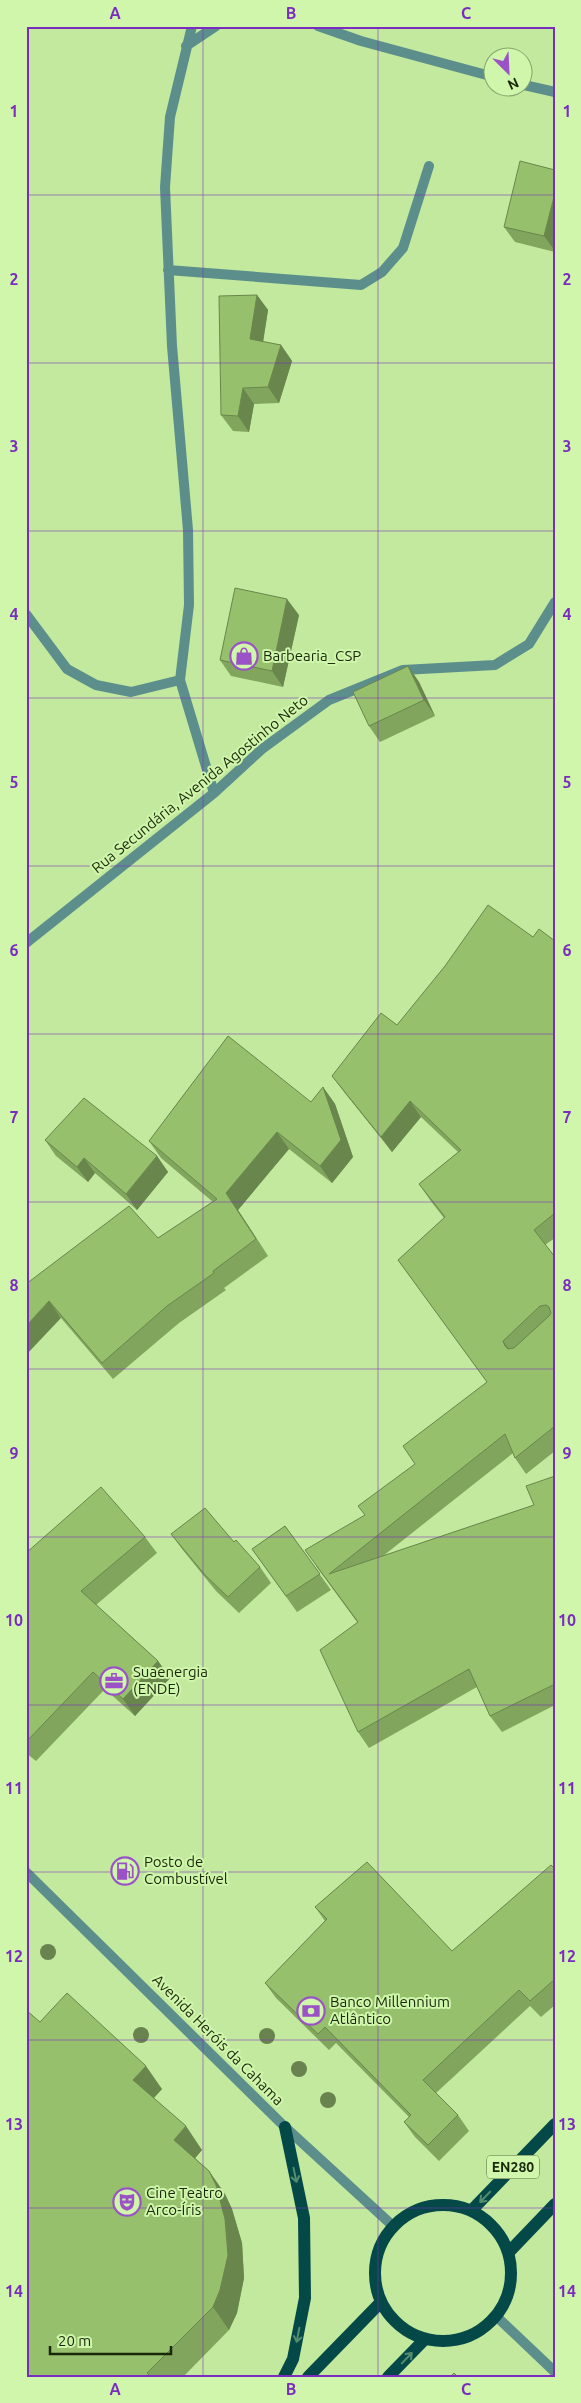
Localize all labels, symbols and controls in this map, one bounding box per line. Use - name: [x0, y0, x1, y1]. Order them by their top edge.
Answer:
- text: A: [109, 4, 121, 22]
- text: B: [286, 4, 296, 22]
- text: C: [461, 4, 471, 22]
- north arrow: [484, 48, 534, 98]
- text: N: [505, 74, 521, 93]
- text: 1: [9, 102, 19, 120]
- text: 1: [562, 102, 572, 120]
- text: 2: [9, 270, 19, 288]
- text: 2: [562, 270, 572, 288]
- text: 3: [9, 437, 19, 455]
- text: 3: [562, 437, 572, 455]
- text: 4: [9, 605, 19, 623]
- text: 4: [562, 605, 572, 623]
- shop icon: Barbearia_CSP: [229, 641, 259, 671]
- place label: Barbearia_CSP: [263, 647, 361, 664]
- street label: Rua Secundária, Avenida Agostinho Neto: [88, 691, 311, 876]
- text: 5: [9, 773, 19, 791]
- text: 5: [562, 773, 572, 791]
- text: 6: [9, 941, 19, 959]
- text: 6: [562, 941, 572, 959]
- text: 7: [9, 1108, 19, 1126]
- text: 7: [562, 1108, 572, 1126]
- text: 8: [9, 1276, 19, 1294]
- text: 8: [562, 1276, 572, 1294]
- text: 9: [9, 1444, 19, 1462]
- text: 9: [562, 1444, 572, 1462]
- text: 10: [5, 1611, 23, 1629]
- text: 10: [558, 1611, 576, 1629]
- place label: Suaenergia (ENDE): [133, 1663, 208, 1697]
- office icon: Suaenergia (ENDE): [99, 1666, 129, 1696]
- text: 11: [5, 1779, 23, 1797]
- text: 11: [558, 1779, 576, 1797]
- place label: Posto de Combustível: [144, 1853, 228, 1887]
- fuel station icon: Posto de Combustível: [110, 1856, 140, 1886]
- text: 12: [5, 1947, 23, 1965]
- text: 12: [558, 1947, 576, 1965]
- street label: Avenida Heróis da Cahama: [149, 1971, 287, 2109]
- place label: Banco Millennium Atlântico: [330, 1993, 450, 2027]
- bank icon: Banco Millennium Atlântico: [296, 1996, 326, 2026]
- text: 13: [5, 2115, 23, 2133]
- text: 13: [558, 2115, 576, 2133]
- road number: EN280: [487, 2156, 539, 2178]
- one-way arrow: [291, 2166, 300, 2182]
- place label: Cine Teatro Arco-Íris: [146, 2184, 223, 2218]
- theatre icon: Cine Teatro Arco-Íris: [112, 2187, 142, 2217]
- one-way arrow: [479, 2190, 491, 2202]
- text: 14: [5, 2282, 23, 2300]
- text: 14: [558, 2282, 576, 2300]
- scale bar: [50, 2323, 171, 2355]
- one-way arrow: [292, 2327, 302, 2343]
- text: 20 m: [58, 2332, 91, 2349]
- one-way arrow: [401, 2351, 413, 2364]
- text: A: [109, 2380, 121, 2398]
- text: B: [286, 2380, 296, 2398]
- text: C: [461, 2380, 471, 2398]

